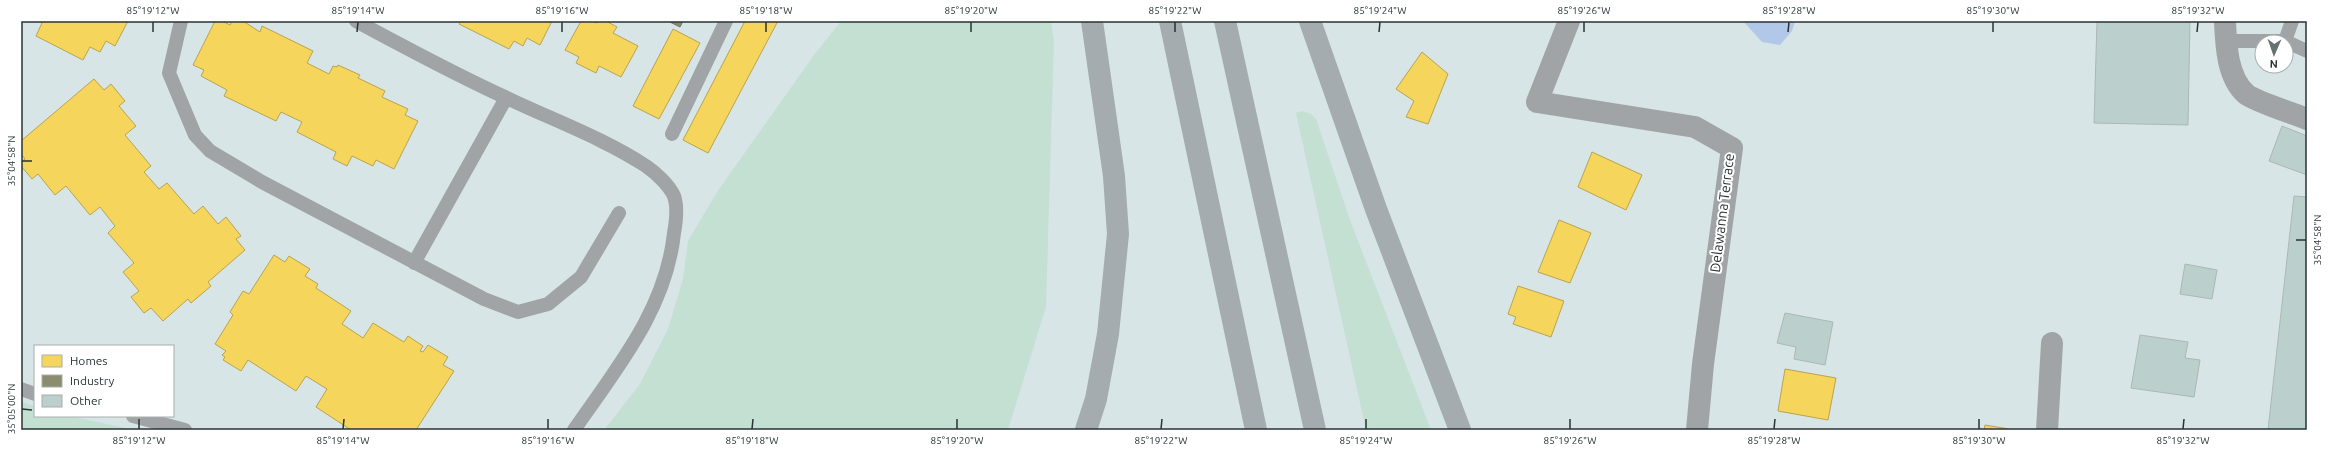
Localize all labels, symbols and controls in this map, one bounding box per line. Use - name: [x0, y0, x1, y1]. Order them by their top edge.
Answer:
- text: 85°19'12"W: [127, 5, 179, 16]
- text: 85°19'14"W: [332, 5, 384, 16]
- text: 85°19'16"W: [536, 5, 588, 16]
- text: 85°19'18"W: [740, 5, 792, 16]
- text: 85°19'20"W: [945, 5, 997, 16]
- text: 85°19'22"W: [1149, 5, 1201, 16]
- text: 85°19'24"W: [1354, 5, 1406, 16]
- text: 85°19'26"W: [1558, 5, 1610, 16]
- text: 85°19'28"W: [1763, 5, 1815, 16]
- text: 85°19'30"W: [1967, 5, 2019, 16]
- text: 85°19'32"W: [2172, 5, 2224, 16]
- north arrow: [2254, 34, 2294, 74]
- text: N: [2269, 58, 2278, 70]
- text: 35°04'58"N: [6, 136, 17, 186]
- street label: Delawanna Terrace: [1707, 153, 1737, 273]
- text: 35°04'58"N: [2312, 215, 2323, 265]
- legend: [34, 345, 174, 417]
- text: Homes: [70, 354, 108, 367]
- text: Industry: [70, 374, 115, 387]
- text: 35°05'00"N: [6, 384, 17, 434]
- text: Other: [70, 394, 103, 407]
- text: 85°19'12"W: [113, 435, 165, 446]
- text: 85°19'14"W: [317, 435, 369, 446]
- text: 85°19'16"W: [522, 435, 574, 446]
- text: 85°19'18"W: [726, 435, 778, 446]
- text: 85°19'20"W: [931, 435, 983, 446]
- text: 85°19'22"W: [1135, 435, 1187, 446]
- text: 85°19'24"W: [1340, 435, 1392, 446]
- text: 85°19'26"W: [1544, 435, 1596, 446]
- text: 85°19'28"W: [1748, 435, 1800, 446]
- text: 85°19'30"W: [1953, 435, 2005, 446]
- text: 85°19'32"W: [2157, 435, 2209, 446]

